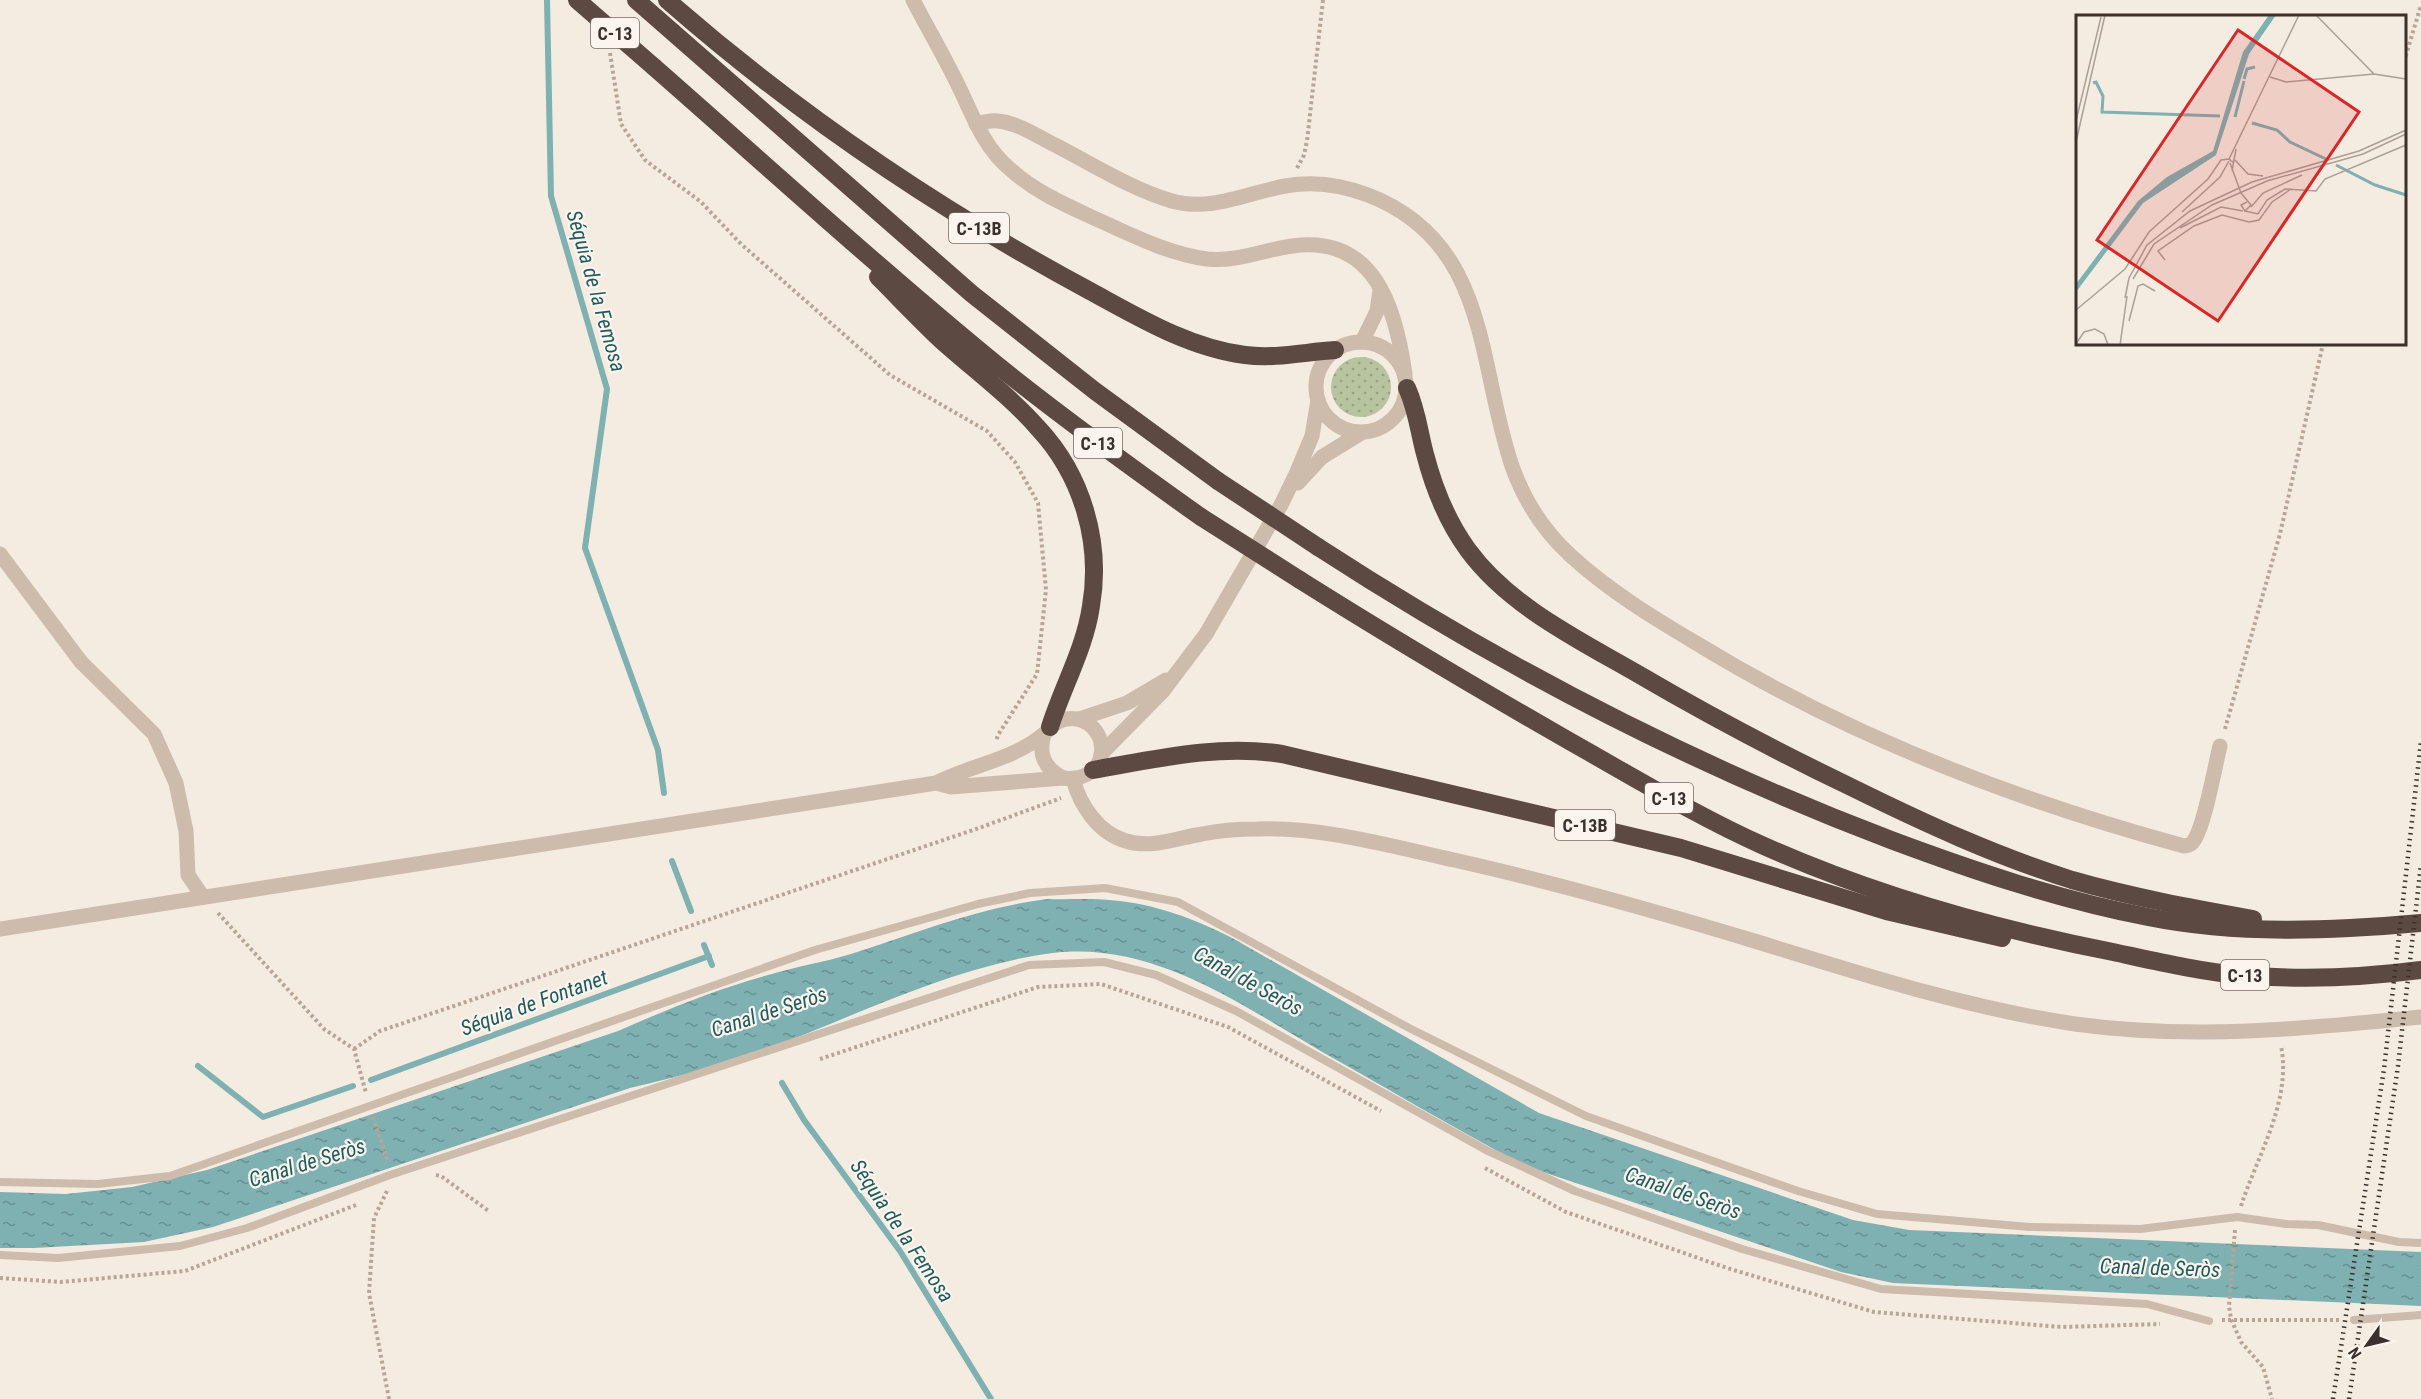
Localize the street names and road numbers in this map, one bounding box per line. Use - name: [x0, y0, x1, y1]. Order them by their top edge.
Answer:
- road number: C-13: [591, 18, 639, 48]
- road number: C-13B: [949, 213, 1009, 243]
- road number: C-13: [1074, 428, 1122, 458]
- road number: C-13: [1645, 783, 1693, 813]
- road number: C-13B: [1555, 810, 1615, 840]
- road number: C-13: [2221, 960, 2269, 990]

